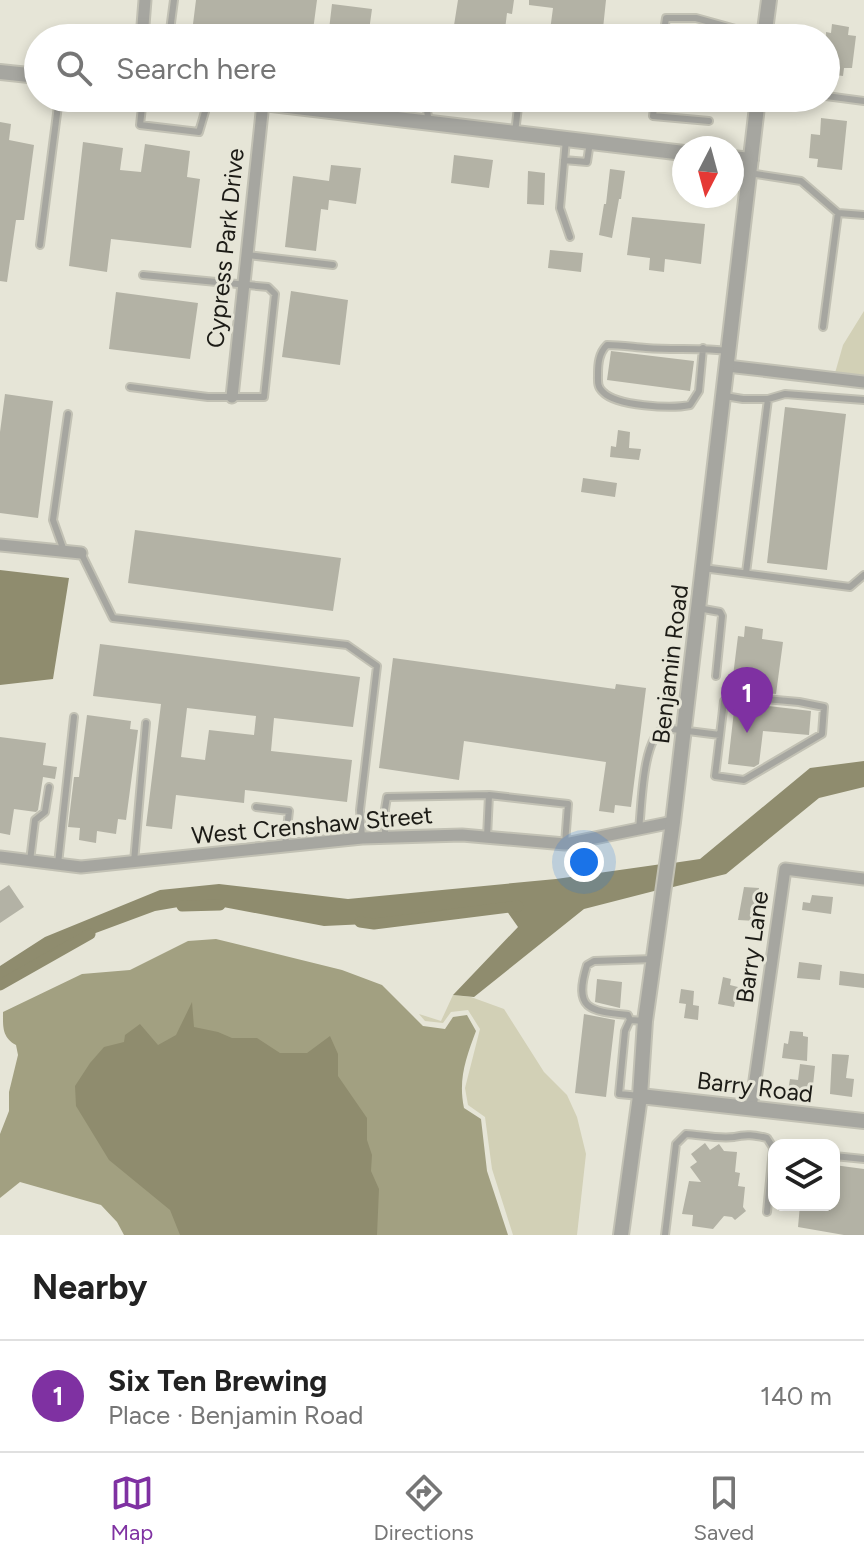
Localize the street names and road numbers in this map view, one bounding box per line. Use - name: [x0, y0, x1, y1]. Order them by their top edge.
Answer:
- street label: Cypress Park Drive: [200, 147, 250, 349]
- street label: Benjamin Road: [646, 583, 694, 745]
- street label: West Crenshaw Street: [190, 800, 434, 850]
- street label: Barry Lane: [730, 889, 774, 1005]
- street label: Barry Road: [695, 1065, 815, 1109]

